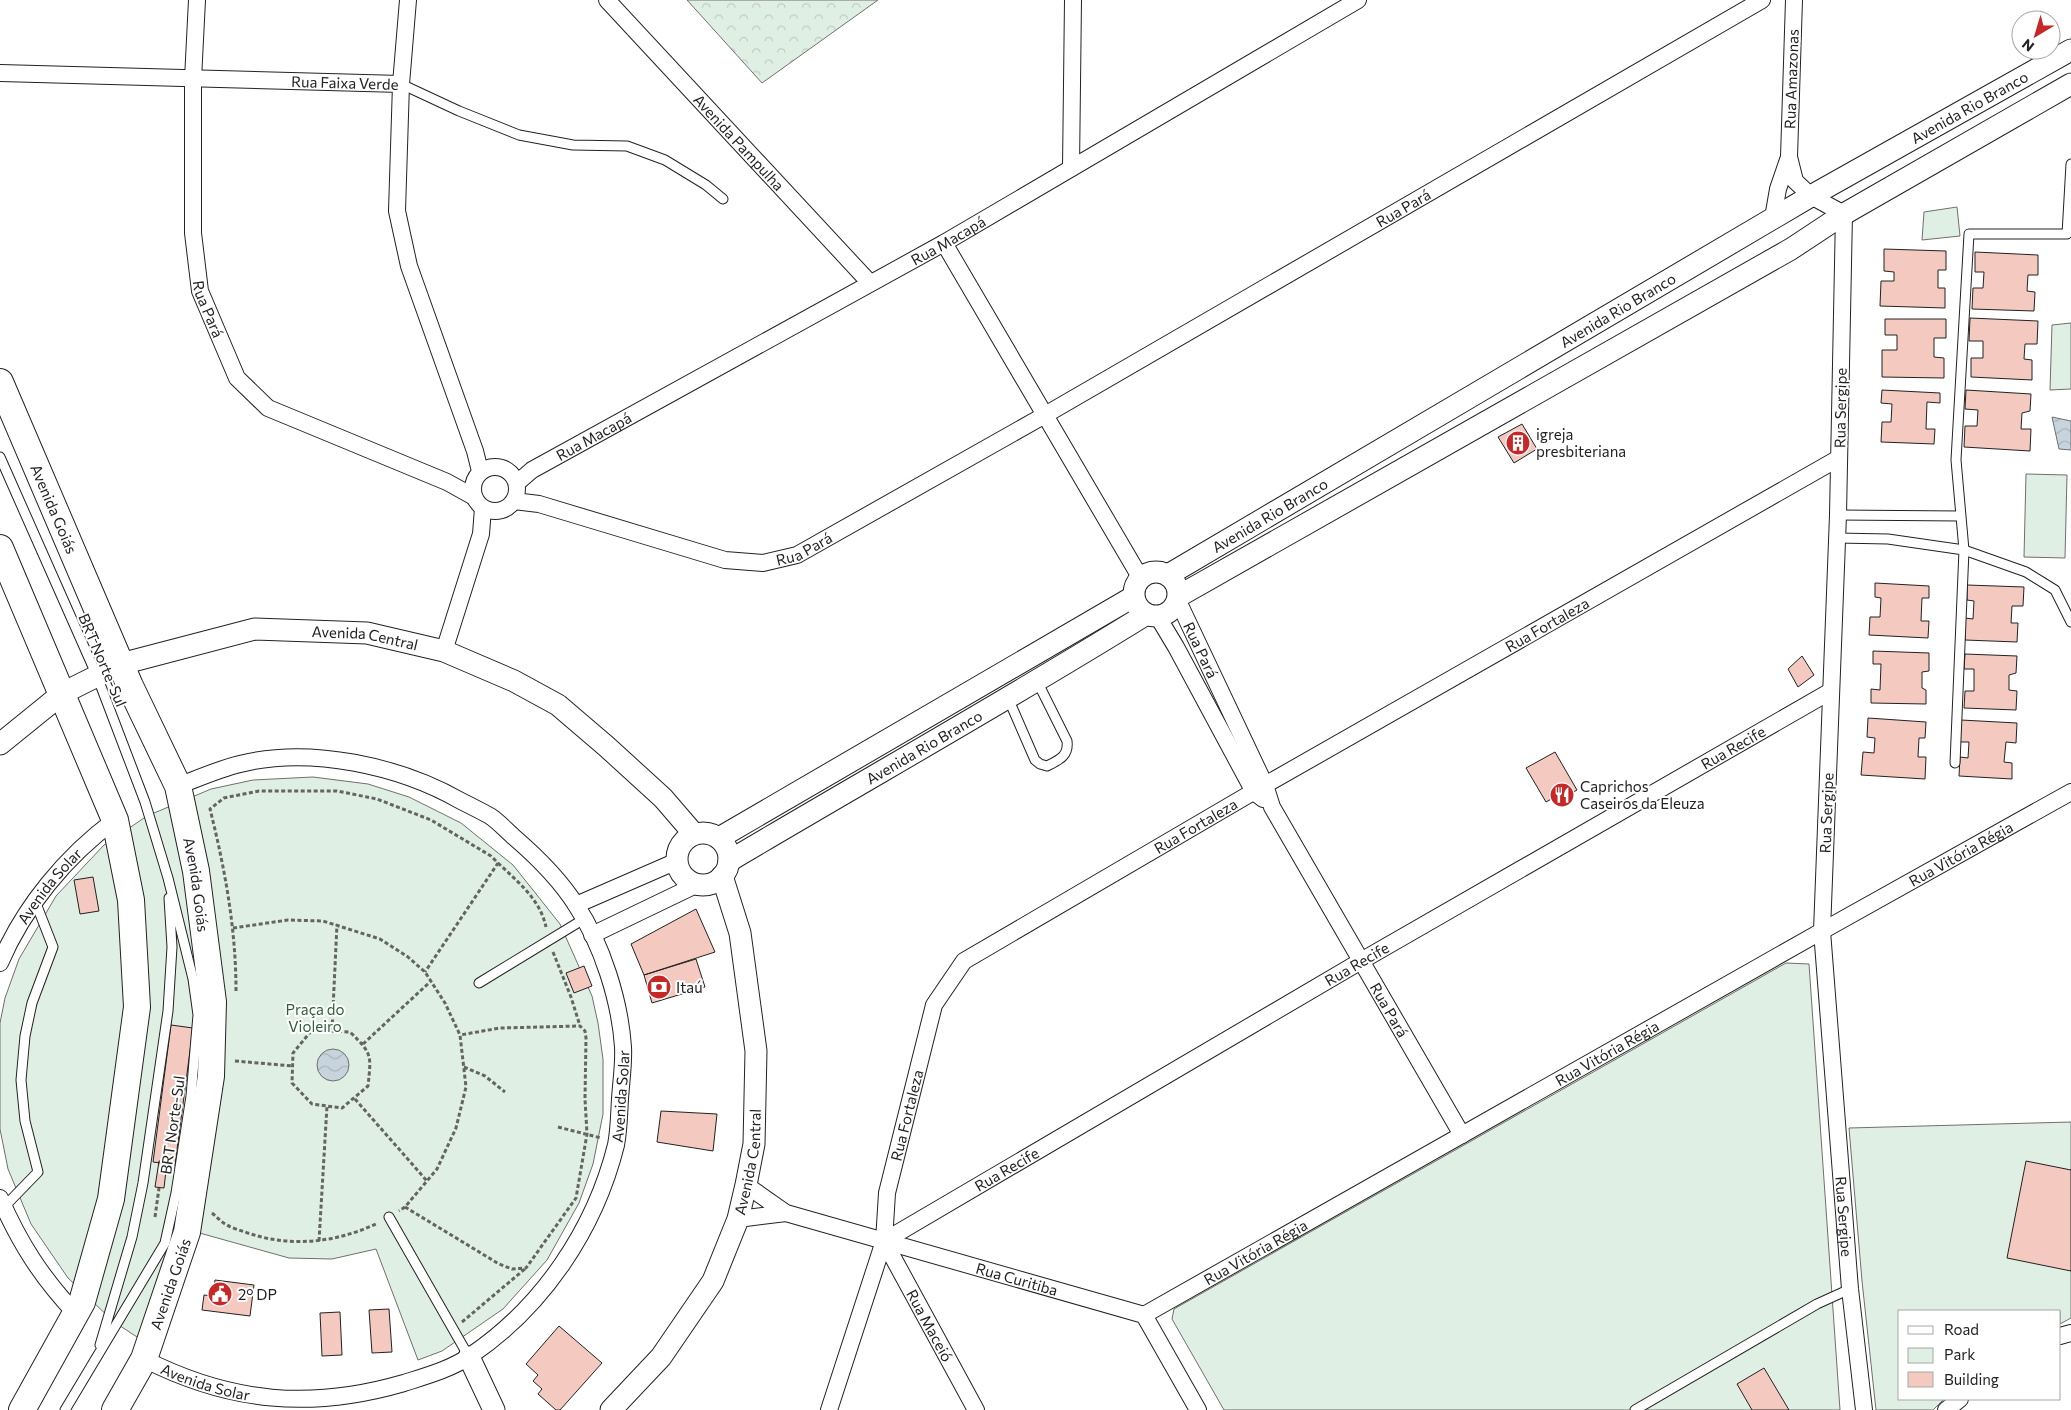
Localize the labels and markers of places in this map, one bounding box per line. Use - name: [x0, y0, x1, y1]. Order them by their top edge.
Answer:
- place label: igreja presbiteriana: [1536, 425, 1626, 460]
- building icon: igreja presbiteriana: [1505, 430, 1531, 456]
- place label: Caprichos Caseiros da Eleuza: [1580, 777, 1705, 812]
- restaurant icon: Caprichos Caseiros da Eleuza: [1549, 782, 1575, 808]
- bank icon: Itaú: [646, 974, 672, 1000]
- place label: Itaú: [676, 978, 703, 996]
- public building icon: 2° DP: [207, 1281, 233, 1307]
- place label: 2° DP: [238, 1285, 277, 1303]

